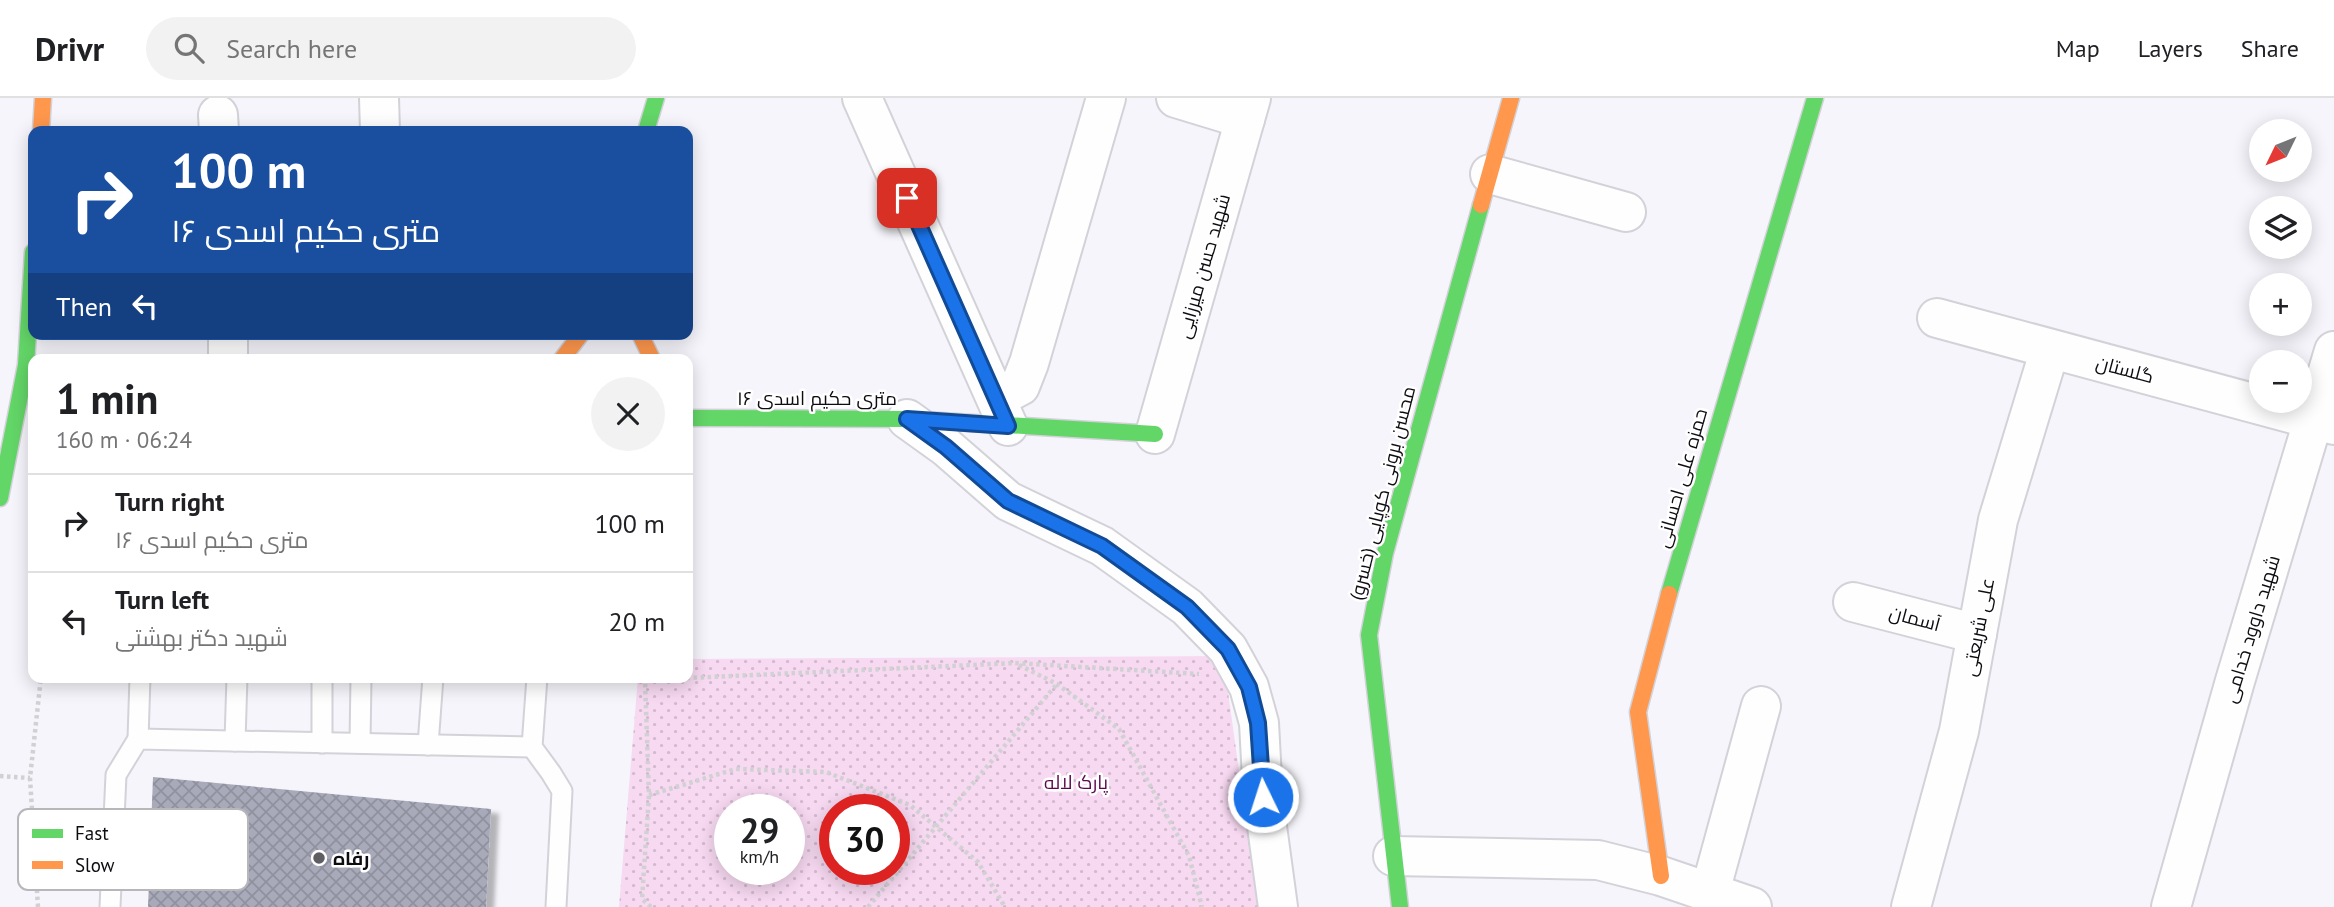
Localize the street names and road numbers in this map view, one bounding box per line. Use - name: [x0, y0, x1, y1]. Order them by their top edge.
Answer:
- street label: شهید حسن میرزایی: [1171, 191, 1235, 341]
- street label: گلستان: [2093, 350, 2157, 388]
- street label: محسن برونی کوپایی (خسرو): [1344, 383, 1421, 603]
- street label: ۱۶ متری حکیم اسدی: [737, 386, 897, 412]
- street label: حمزه علی احسانی: [1650, 406, 1712, 550]
- street label: شهید داوود خدامی: [2217, 552, 2285, 706]
- street label: علی شریعتی: [1957, 576, 1999, 678]
- street label: آسمان: [1887, 600, 1943, 636]

